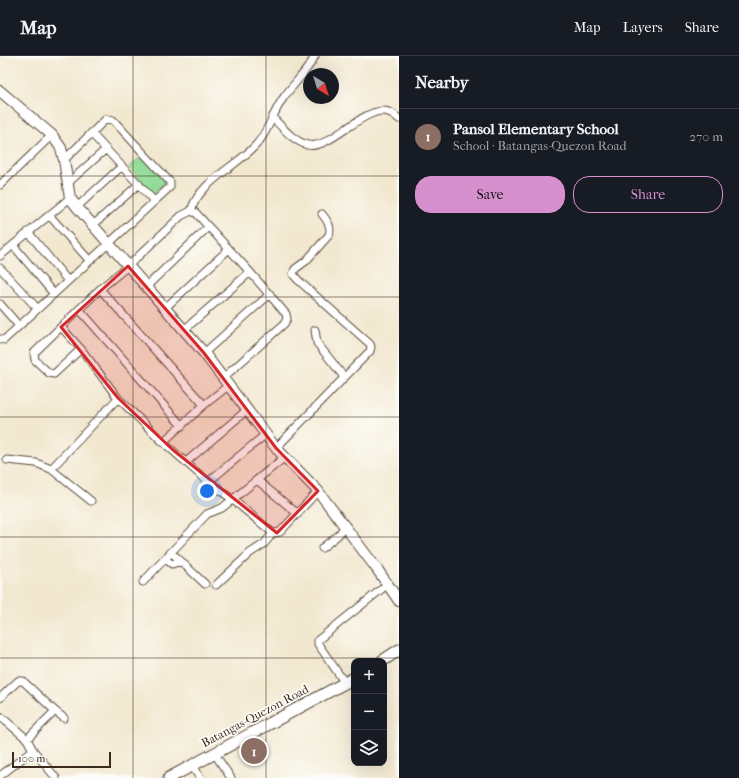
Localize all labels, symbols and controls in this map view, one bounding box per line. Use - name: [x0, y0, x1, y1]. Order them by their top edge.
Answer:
- text: Map: [20, 17, 56, 39]
- text: Map: [574, 19, 601, 36]
- text: Layers: [623, 19, 663, 36]
- text: Share: [685, 19, 719, 36]
- north arrow: [303, 68, 339, 104]
- text: Nearby: [415, 72, 469, 92]
- text: Pansol Elementary School: [453, 120, 619, 138]
- text: 1: [426, 129, 430, 144]
- text: 270 m: [689, 129, 723, 144]
- text: School · Batangas-Quezon Road: [453, 138, 627, 153]
- button: Save: [415, 176, 565, 213]
- button: Share: [573, 176, 723, 213]
- your location: [197, 481, 217, 501]
- map controls: [351, 658, 387, 766]
- button: +: [351, 658, 387, 694]
- street label: Batangas-Quezon Road: [199, 682, 311, 750]
- button: −: [351, 694, 387, 730]
- button: layers: [351, 730, 387, 766]
- pin: 1: [241, 736, 267, 766]
- scale bar: [12, 750, 111, 769]
- text: 100 m: [18, 752, 46, 765]

